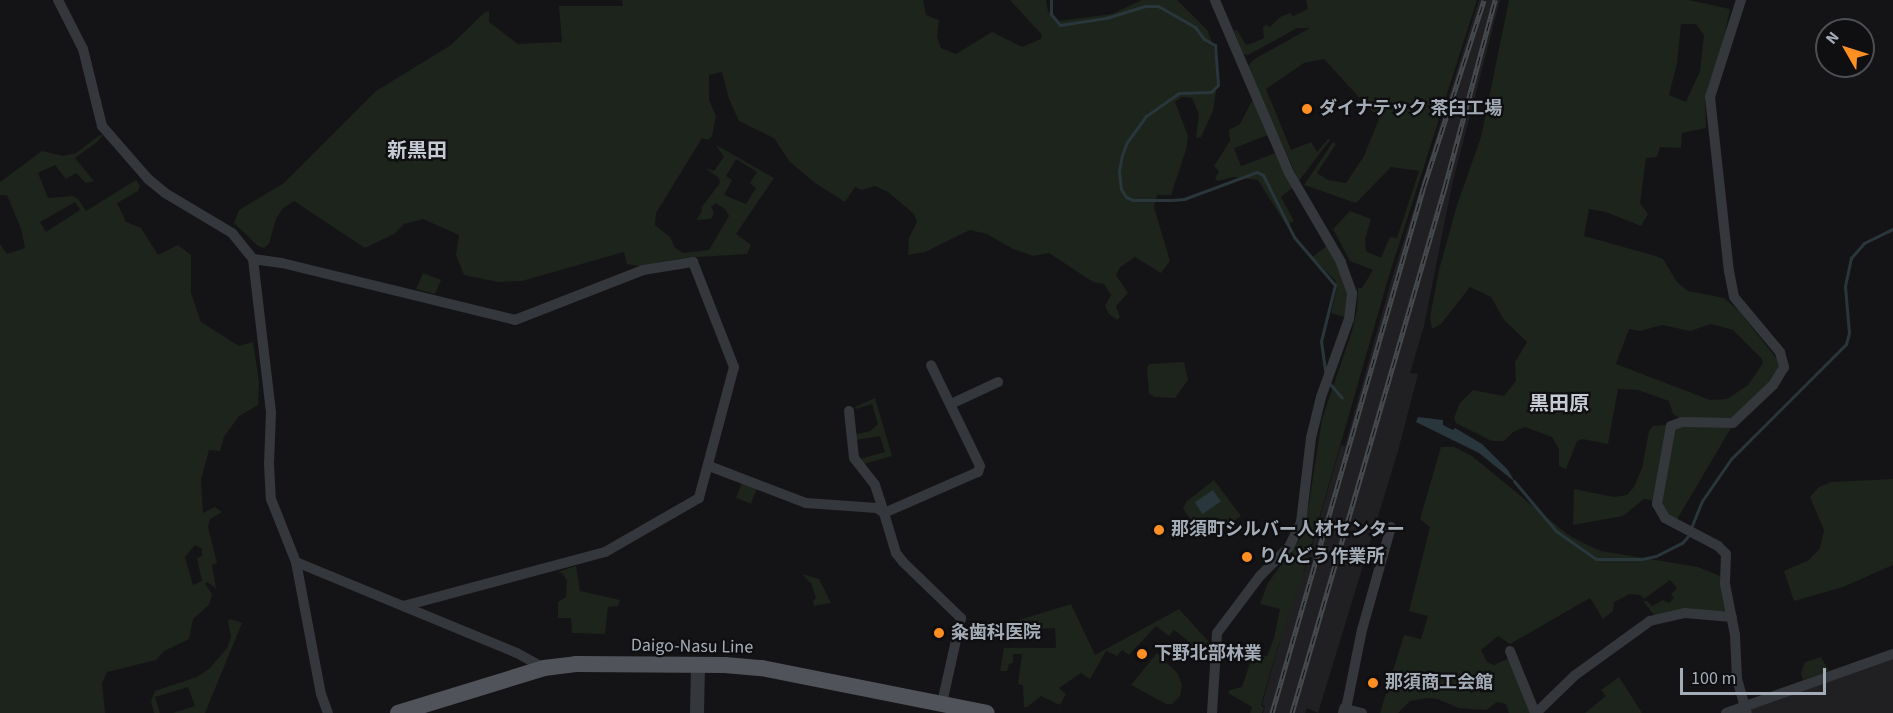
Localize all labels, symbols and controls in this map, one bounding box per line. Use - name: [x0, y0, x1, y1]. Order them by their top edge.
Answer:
- north arrow: [1815, 18, 1875, 78]
- text: N: [1821, 27, 1844, 49]
- place label: ダイナテック 茶臼工場: [1319, 98, 1503, 120]
- marker: ダイナテック 茶臼工場: [1300, 102, 1314, 116]
- district label: 新黒田: [387, 139, 447, 163]
- district label: 黒田原: [1529, 392, 1589, 416]
- place label: 那須町シルバー人材センター: [1171, 519, 1405, 541]
- marker: 那須町シルバー人材センター: [1152, 523, 1166, 537]
- place label: りんどう作業所: [1259, 546, 1385, 568]
- marker: りんどう作業所: [1240, 550, 1254, 564]
- place label: 粂歯科医院: [951, 622, 1041, 644]
- marker: 粂歯科医院: [932, 626, 946, 640]
- street label: Daigo-Nasu Line: [631, 635, 753, 659]
- place label: 下野北部林業: [1154, 643, 1262, 665]
- marker: 下野北部林業: [1135, 647, 1149, 661]
- scale bar: [1683, 656, 1828, 694]
- text: 100 m: [1691, 666, 1736, 691]
- place label: 那須商工会館: [1385, 672, 1493, 694]
- marker: 那須商工会館: [1366, 676, 1380, 690]

